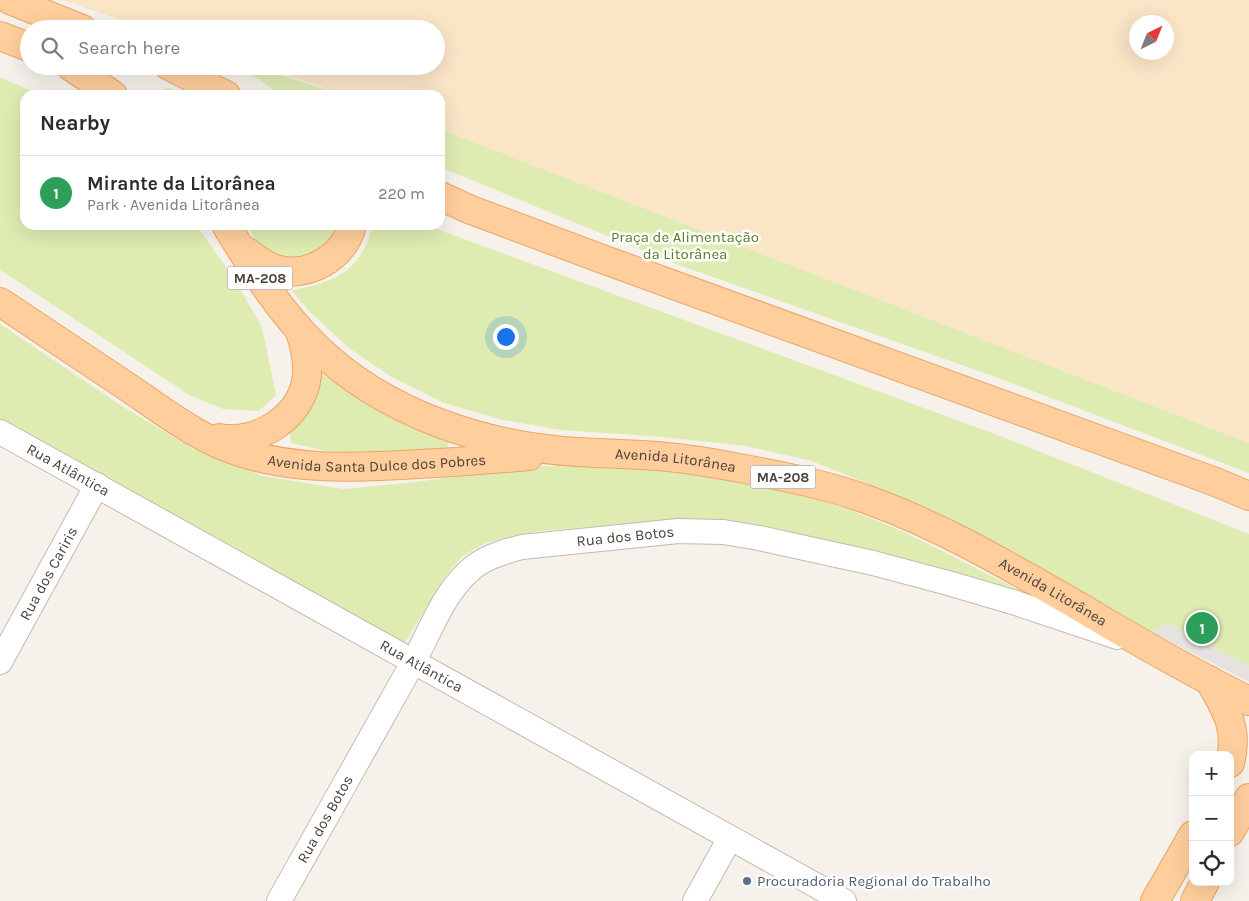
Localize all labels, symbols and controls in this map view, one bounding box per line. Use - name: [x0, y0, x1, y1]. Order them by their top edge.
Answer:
- north arrow: [1129, 15, 1174, 60]
- search box: [20, 20, 445, 75]
- icon: search: [38, 34, 66, 62]
- text: Search here: [78, 37, 180, 59]
- text: Nearby: [40, 111, 110, 135]
- text: Mirante da Litorânea: [87, 173, 276, 195]
- text: 1: [53, 184, 59, 203]
- text: 220 m: [378, 184, 425, 203]
- text: Park · Avenida Litorânea: [87, 195, 260, 214]
- park label: Praça de Alimentação da Litorânea: [611, 228, 759, 263]
- road number: MA-208: [228, 266, 292, 290]
- your location: [493, 324, 519, 350]
- street label: Rua Atlântica: [24, 440, 113, 500]
- street label: Avenida Litorânea: [615, 445, 738, 476]
- street label: Avenida Santa Dulce dos Pobres: [266, 451, 487, 476]
- road number: MA-208: [750, 466, 816, 488]
- street label: Rua dos Botos: [576, 522, 675, 550]
- street label: Rua dos Cariris: [16, 524, 81, 623]
- street label: Avenida Litorânea: [996, 554, 1110, 630]
- pin: 1: [1186, 609, 1218, 647]
- street label: Rua Atlântica: [377, 636, 466, 696]
- map controls: [1189, 751, 1234, 886]
- button: +: [1189, 751, 1234, 796]
- street label: Rua dos Botos: [293, 772, 357, 866]
- button: −: [1189, 796, 1234, 841]
- button: locate: [1189, 841, 1234, 886]
- place label: Procuradoria Regional do Trabalho: [757, 872, 991, 890]
- marker: Procuradoria Regional do Trabalho: [741, 875, 753, 887]

